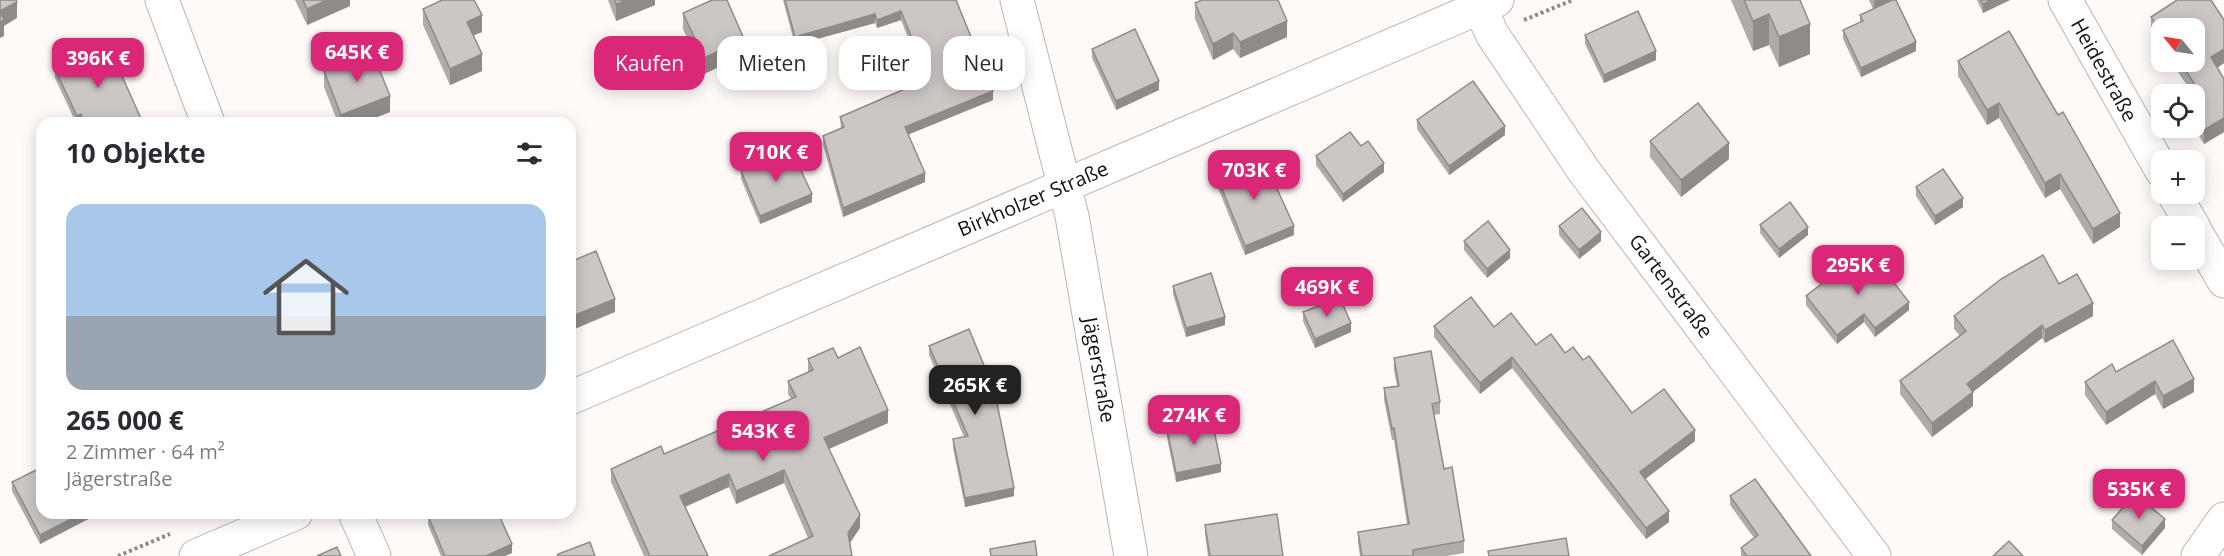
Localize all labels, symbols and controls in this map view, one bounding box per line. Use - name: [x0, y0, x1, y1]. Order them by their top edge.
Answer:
- street label: Heidestraße: [2065, 13, 2144, 126]
- north arrow: [2151, 18, 2205, 72]
- map controls: [2151, 18, 2205, 270]
- pin: 645K €: [308, 32, 406, 83]
- chip: Kaufen: [594, 36, 705, 90]
- chip: Mieten: [717, 36, 827, 90]
- chip: Filter: [839, 36, 931, 90]
- chip: Neu: [943, 36, 1025, 90]
- pin: 396K €: [49, 38, 147, 89]
- text: 645K €: [325, 38, 389, 65]
- text: 396K €: [66, 44, 130, 71]
- button: locate: [2151, 84, 2205, 138]
- pin: 710K €: [727, 132, 825, 183]
- text: 10 Objekte: [66, 135, 206, 171]
- icon: filters: [513, 137, 546, 170]
- text: 710K €: [744, 138, 808, 165]
- pin: 703K €: [1205, 150, 1303, 201]
- button: +: [2151, 150, 2205, 204]
- street label: Birkholzer Straße: [953, 155, 1112, 242]
- text: 703K €: [1222, 156, 1286, 183]
- button: −: [2151, 216, 2205, 270]
- street label: Gartenstraße: [1623, 228, 1720, 343]
- icon: home: [252, 243, 360, 351]
- pin: 295K €: [1809, 245, 1907, 296]
- text: 295K €: [1826, 251, 1890, 278]
- pin: 469K €: [1278, 267, 1376, 318]
- text: 469K €: [1295, 273, 1359, 300]
- street label: Jägerstraße: [1077, 313, 1122, 425]
- pin: 265K €: [926, 365, 1024, 416]
- text: 265K €: [943, 371, 1007, 398]
- pin: 274K €: [1145, 395, 1243, 446]
- text: 274K €: [1162, 401, 1226, 428]
- text: 265 000 €: [66, 402, 184, 438]
- pin: 543K €: [714, 411, 812, 462]
- text: 543K €: [731, 417, 795, 444]
- text: 2 Zimmer · 64 m²: [66, 438, 225, 465]
- text: Jägerstraße: [66, 465, 172, 492]
- pin: 535K €: [2090, 469, 2188, 520]
- text: 535K €: [2107, 475, 2171, 502]

